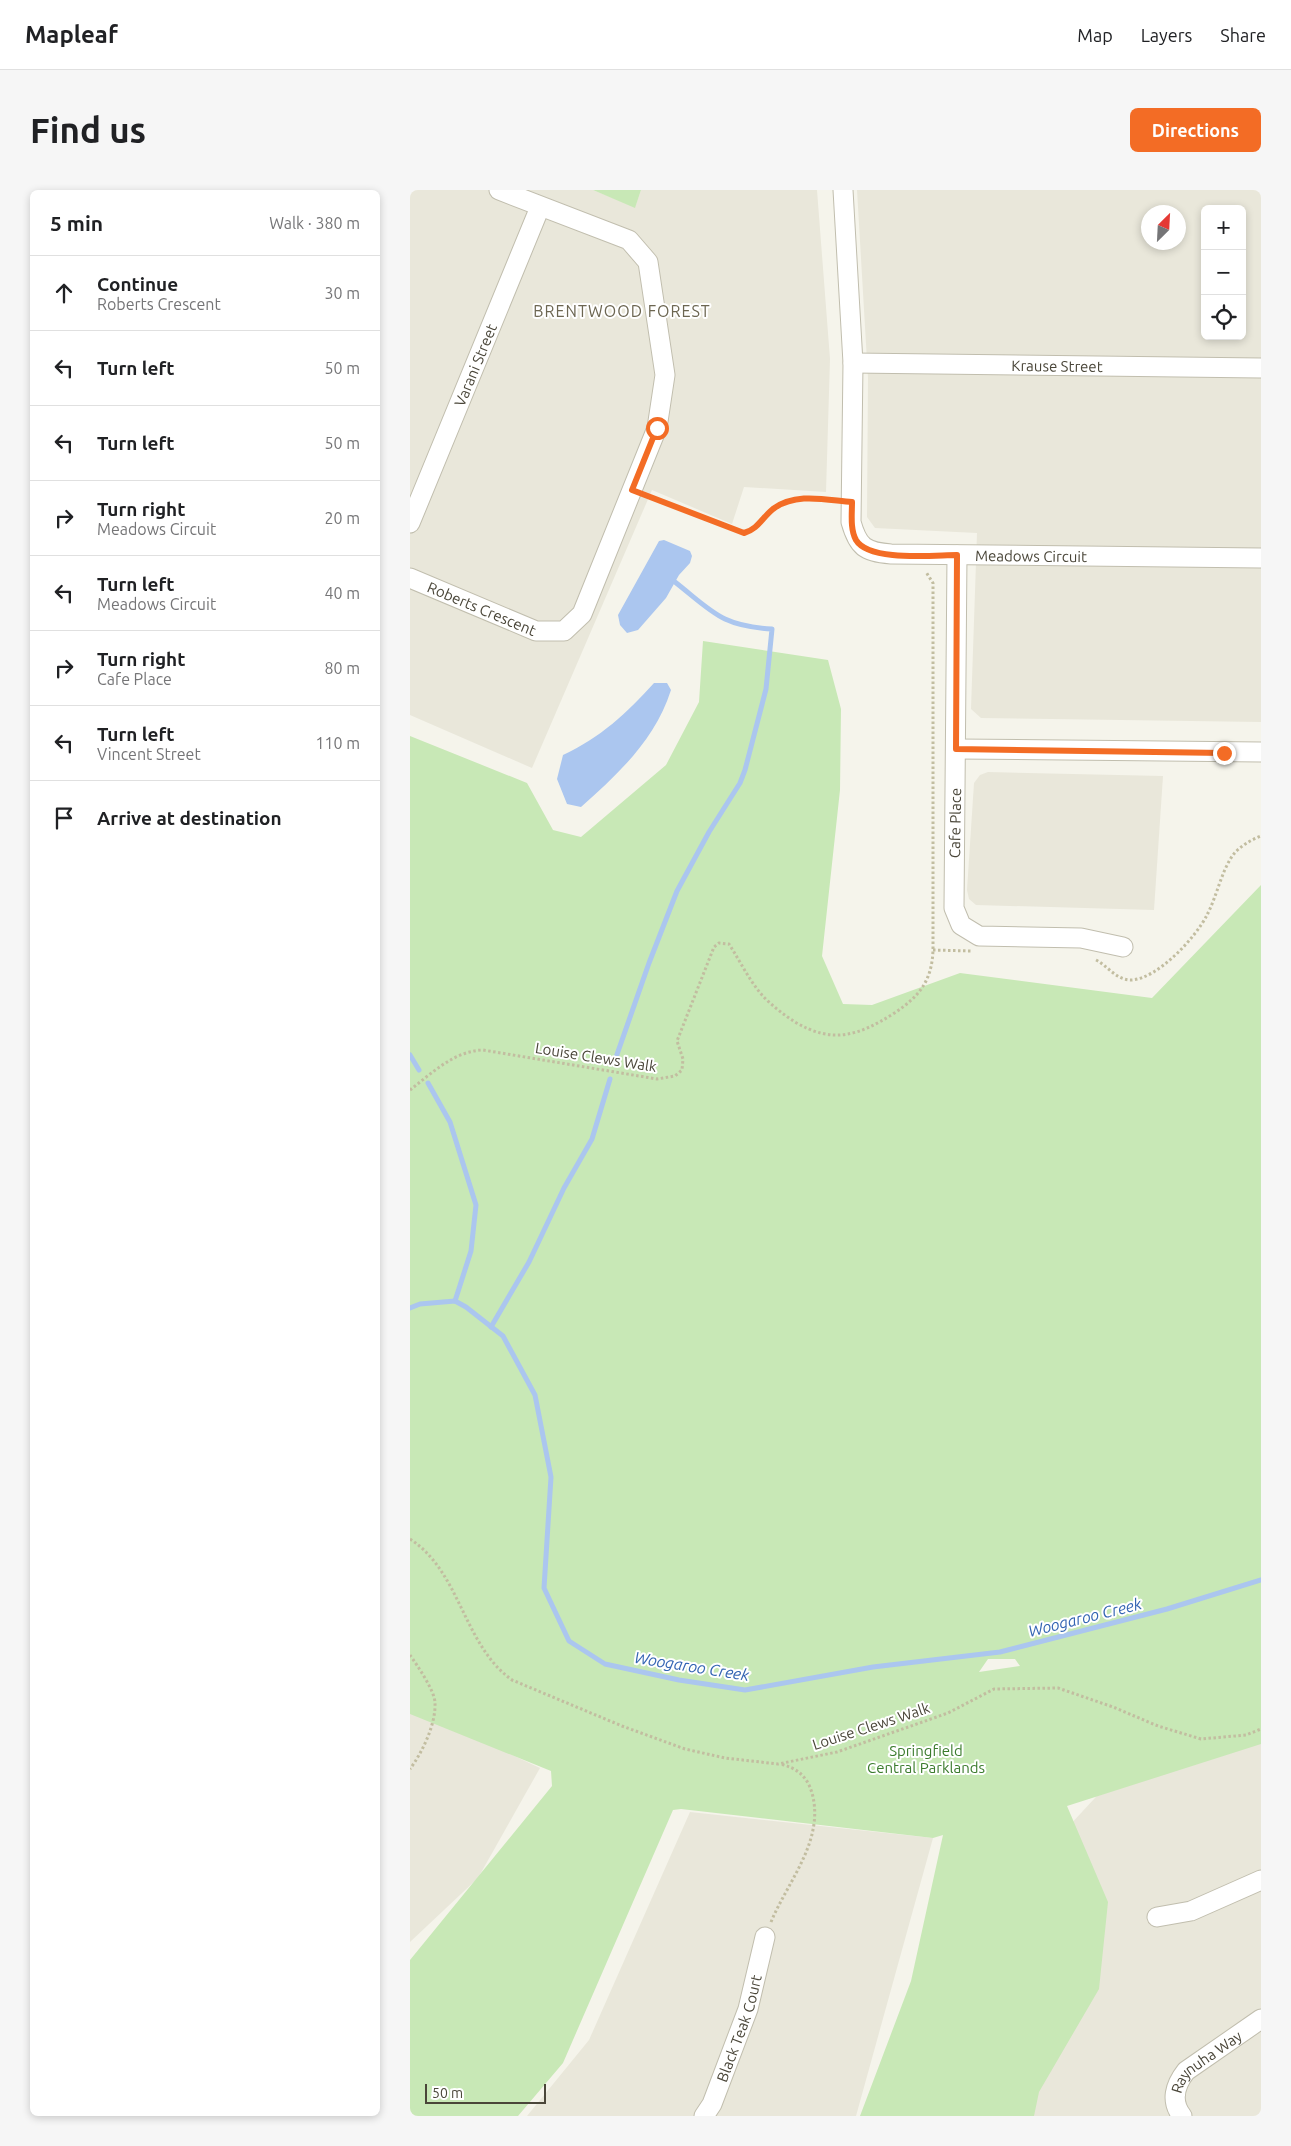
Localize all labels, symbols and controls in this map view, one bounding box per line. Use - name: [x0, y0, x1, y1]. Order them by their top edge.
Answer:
- text: Mapleaf: [25, 21, 118, 48]
- text: Map: [1077, 25, 1113, 45]
- text: Layers: [1141, 25, 1192, 45]
- text: Share: [1220, 25, 1266, 45]
- button: Directions: [1130, 108, 1261, 152]
- text: Find us: [30, 110, 146, 150]
- north arrow: [1141, 205, 1186, 250]
- map controls: [1201, 205, 1246, 340]
- button: +: [1201, 205, 1246, 250]
- text: 5 min: [50, 211, 103, 235]
- text: Walk · 380 m: [269, 214, 360, 232]
- button: −: [1201, 250, 1246, 295]
- text: Continue: [97, 273, 178, 295]
- icon: ahead: [50, 279, 78, 307]
- text: 30 m: [324, 284, 360, 302]
- text: Roberts Crescent: [97, 295, 221, 313]
- button: locate: [1201, 295, 1246, 340]
- district label: BRENTWOOD FOREST: [533, 302, 711, 320]
- street label: Varani Street: [450, 321, 500, 409]
- icon: left: [50, 354, 78, 382]
- street label: Krause Street: [1011, 356, 1103, 375]
- text: Turn left: [97, 357, 175, 379]
- text: 50 m: [324, 359, 360, 377]
- route start: [646, 417, 669, 440]
- icon: left: [50, 429, 78, 457]
- text: Turn left: [97, 432, 175, 454]
- text: 50 m: [324, 434, 360, 452]
- text: Turn right: [97, 498, 185, 520]
- icon: right: [50, 504, 78, 532]
- text: 20 m: [324, 509, 360, 527]
- text: Meadows Circuit: [97, 520, 216, 538]
- street label: Meadows Circuit: [975, 546, 1087, 565]
- text: Turn left: [97, 573, 175, 595]
- street label: Roberts Crescent: [425, 578, 539, 639]
- icon: left: [50, 579, 78, 607]
- text: 40 m: [324, 584, 360, 602]
- text: Meadows Circuit: [97, 595, 216, 613]
- text: Turn right: [97, 648, 185, 670]
- icon: right: [50, 654, 78, 682]
- text: 80 m: [324, 659, 360, 677]
- text: Cafe Place: [97, 670, 172, 688]
- text: Turn left: [97, 723, 175, 745]
- icon: left: [50, 729, 78, 757]
- text: 110 m: [315, 734, 360, 752]
- route end: [1213, 742, 1236, 765]
- text: Vincent Street: [97, 745, 201, 763]
- street label: Cafe Place: [946, 788, 964, 858]
- icon: arrive: [50, 804, 78, 832]
- text: Arrive at destination: [97, 807, 282, 829]
- street label: Louise Clews Walk: [534, 1039, 658, 1075]
- water label: Woogaroo Creek: [1026, 1594, 1144, 1640]
- water label: Woogaroo Creek: [633, 1648, 752, 1684]
- street label: Louise Clews Walk: [810, 1699, 932, 1753]
- park label: Springfield Central Parklands: [867, 1742, 985, 1776]
- street label: Black Teak Court: [713, 1973, 764, 2084]
- street label: Raynuha Way: [1167, 2027, 1245, 2095]
- scale bar: [425, 2081, 546, 2104]
- text: 50 m: [432, 2085, 463, 2101]

